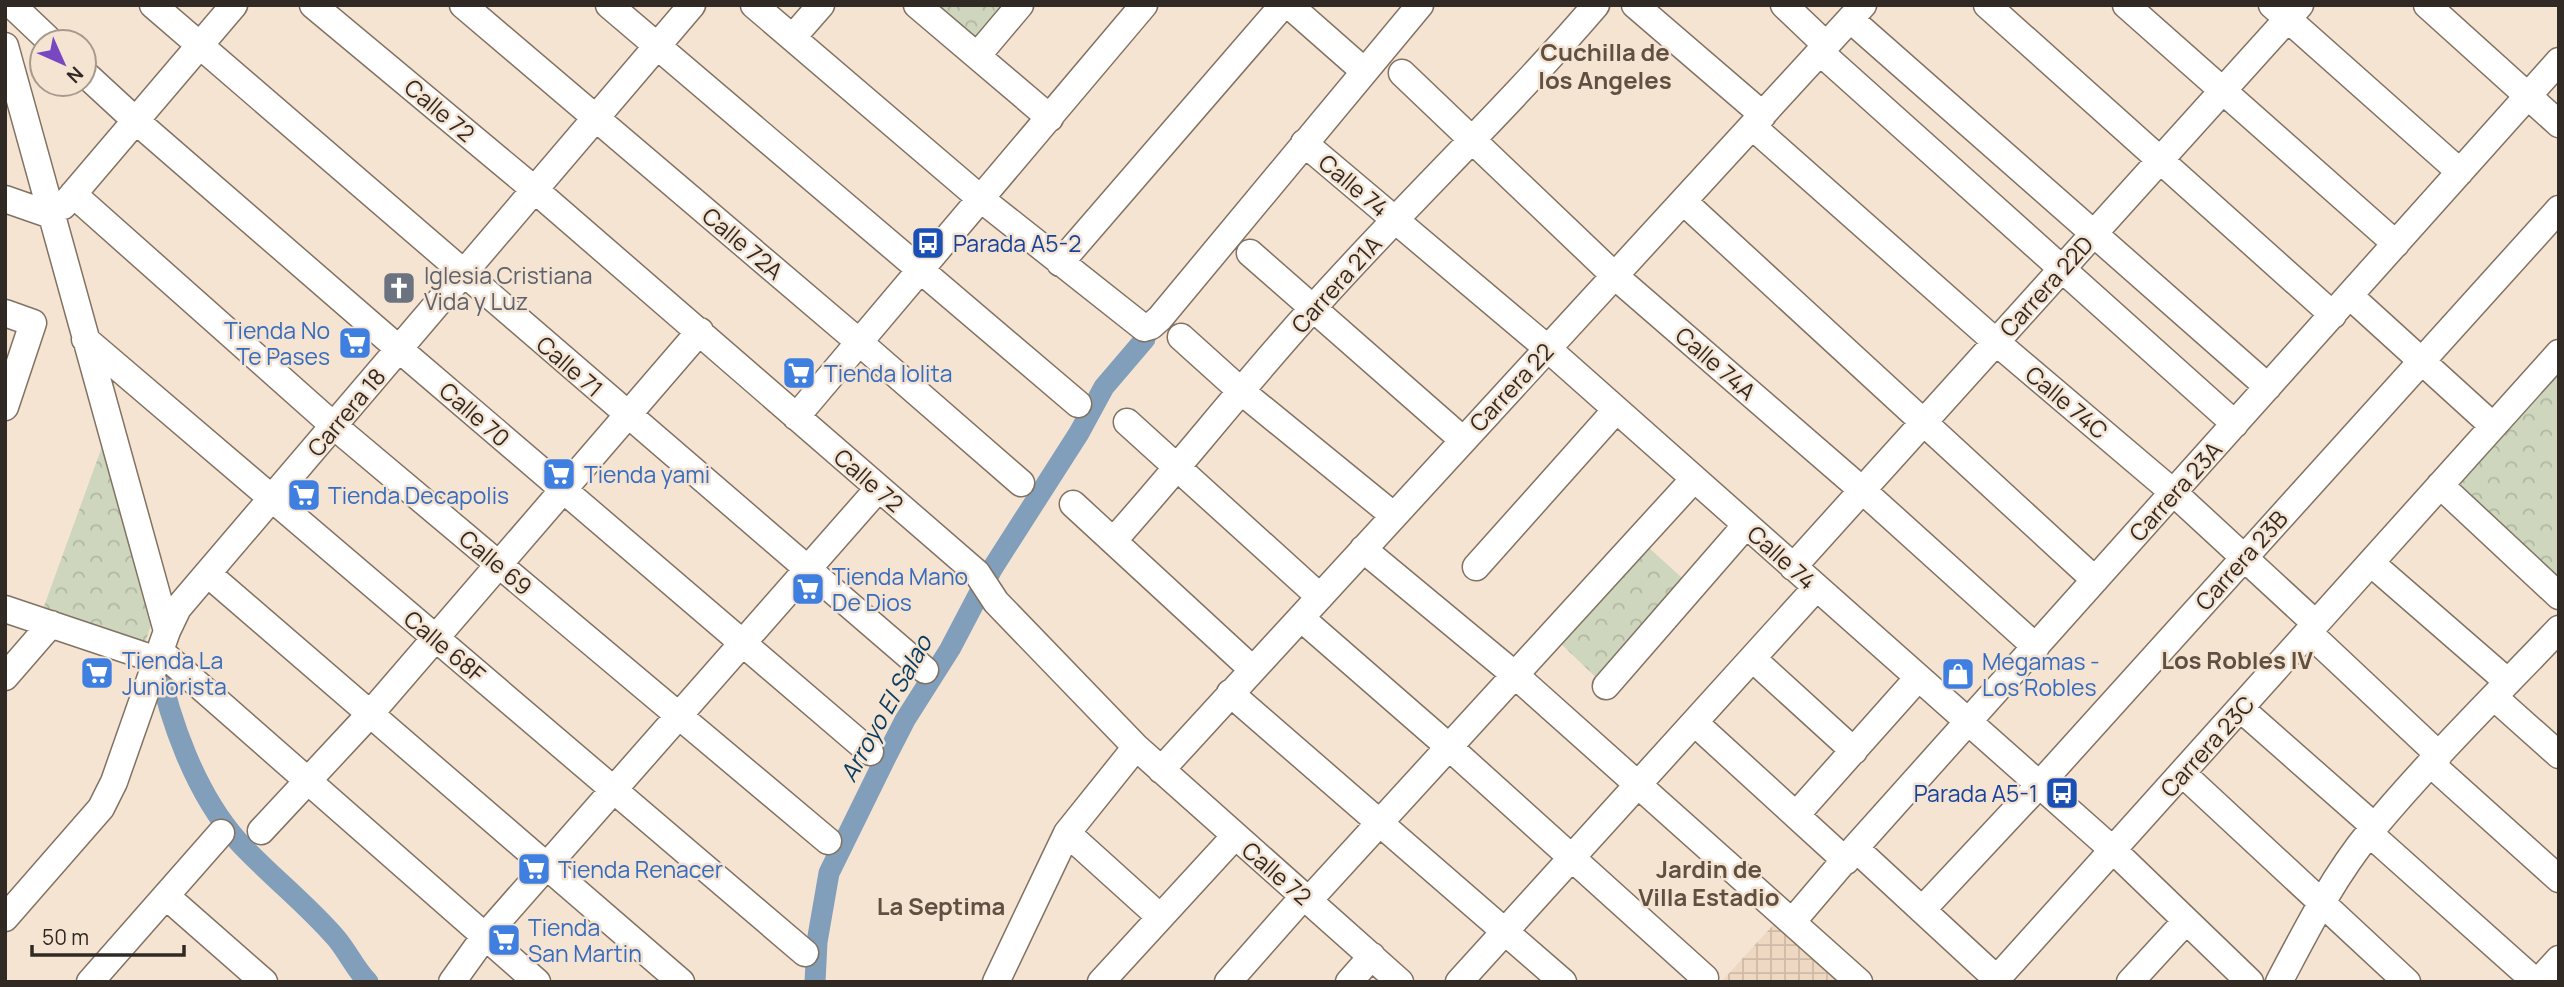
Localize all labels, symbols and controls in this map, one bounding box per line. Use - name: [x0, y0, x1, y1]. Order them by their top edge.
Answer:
- north arrow: [28, 28, 98, 98]
- district label: Cuchilla de los Angeles: [1538, 35, 1672, 96]
- text: N: [61, 61, 89, 89]
- street label: Calle 72: [398, 71, 482, 149]
- street label: Calle 74: [1312, 146, 1396, 224]
- street label: Calle 72A: [696, 200, 791, 287]
- bus stop icon: Parada A5-2: [909, 224, 947, 262]
- place label: Parada A5-2: [953, 227, 1081, 259]
- street label: Carrera 21A: [1284, 228, 1389, 340]
- street label: Carrera 22D: [1992, 229, 2100, 343]
- place label: Iglesia Cristiana Vida y Luz: [424, 259, 593, 317]
- church icon: Iglesia Cristiana Vida y Luz: [380, 269, 418, 307]
- place label: Tienda No Te Pases: [224, 314, 330, 372]
- street label: Calle 74A: [1669, 319, 1763, 407]
- supermarket icon: Tienda No Te Pases: [336, 324, 374, 362]
- street label: Calle 71: [530, 328, 610, 404]
- street label: Carrera 22: [1462, 336, 1560, 438]
- supermarket icon: Tienda lolita: [780, 354, 818, 392]
- place label: Tienda lolita: [824, 357, 952, 389]
- street label: Calle 74C: [2019, 358, 2115, 446]
- street label: Carrera 18: [299, 361, 393, 463]
- street label: Calle 70: [433, 375, 517, 453]
- street label: Carrera 23A: [2121, 434, 2229, 548]
- street label: Calle 72: [827, 441, 911, 519]
- supermarket icon: Tienda yami: [540, 455, 578, 493]
- place label: Tienda yami: [584, 458, 710, 490]
- supermarket icon: Tienda Decapolis: [285, 476, 323, 514]
- place label: Tienda Decapolis: [328, 479, 509, 511]
- street label: Carrera 23B: [2188, 503, 2294, 617]
- street label: Calle 74: [1741, 518, 1823, 596]
- street label: Calle 69: [453, 522, 539, 602]
- place label: Tienda Mano De Dios: [832, 560, 968, 618]
- supermarket icon: Tienda Mano De Dios: [789, 570, 827, 608]
- street label: Calle 68F: [397, 602, 493, 690]
- water label: Arroyo El Salao: [831, 627, 940, 787]
- district label: Los Robles IV: [2161, 643, 2313, 676]
- place label: Tienda La Juniorista: [122, 644, 227, 702]
- place label: Megamas - Los Robles: [1982, 645, 2100, 703]
- supermarket icon: Tienda La Juniorista: [78, 654, 116, 692]
- shop icon: Megamas - Los Robles: [1939, 655, 1977, 693]
- street label: Carrera 23C: [2153, 688, 2261, 804]
- bus stop icon: Parada A5-1: [2043, 774, 2081, 812]
- place label: Parada A5-1: [1914, 777, 2038, 809]
- street label: Calle 72: [1235, 834, 1319, 912]
- supermarket icon: Tienda Renacer: [515, 850, 553, 888]
- district label: Jardin de Villa Estadio: [1638, 852, 1780, 913]
- place label: Tienda Renacer: [558, 853, 723, 885]
- district label: La Septima: [877, 889, 1005, 922]
- place label: Tienda San Martin: [528, 911, 642, 969]
- scale bar: [32, 914, 184, 958]
- supermarket icon: Tienda San Martin: [485, 921, 523, 959]
- text: 50 m: [42, 923, 89, 951]

